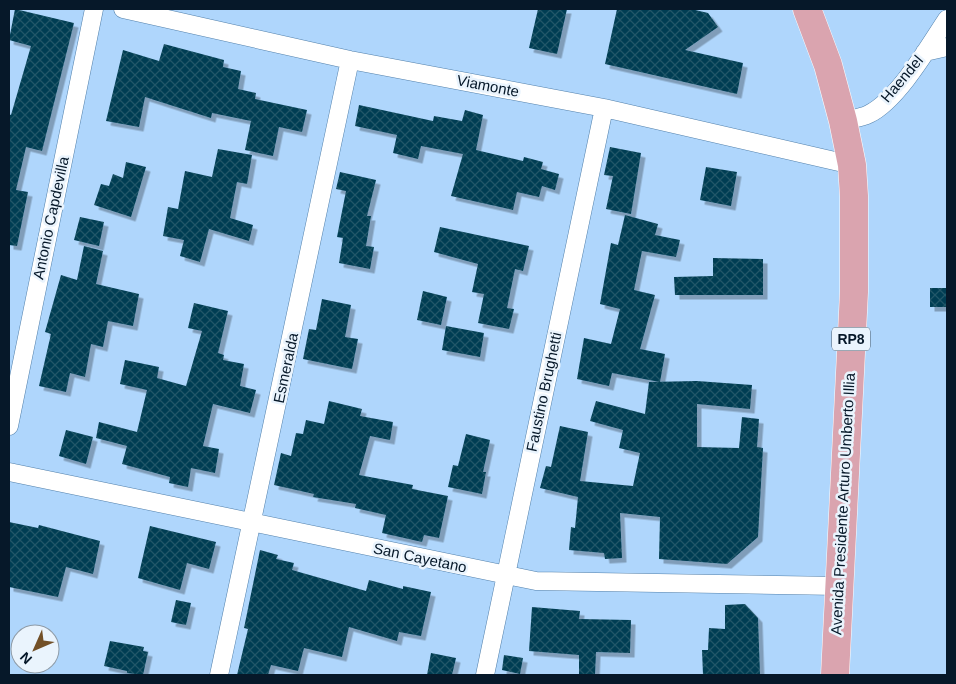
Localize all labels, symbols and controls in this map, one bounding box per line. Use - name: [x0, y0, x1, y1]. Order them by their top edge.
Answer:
- street label: Haendel: [877, 52, 926, 106]
- street label: Viamonte: [455, 71, 521, 100]
- street label: Antonio Capdevilla: [29, 154, 72, 281]
- road number: RP8: [832, 328, 870, 350]
- street label: Esmeralda: [270, 330, 301, 405]
- street label: Faustino Brughetti: [523, 331, 564, 453]
- street label: Avenida Presidente Arturo Umberto Illia: [827, 372, 858, 635]
- street label: San Cayetano: [372, 539, 468, 576]
- north arrow: [10, 624, 60, 674]
- text: N: [17, 649, 35, 667]

